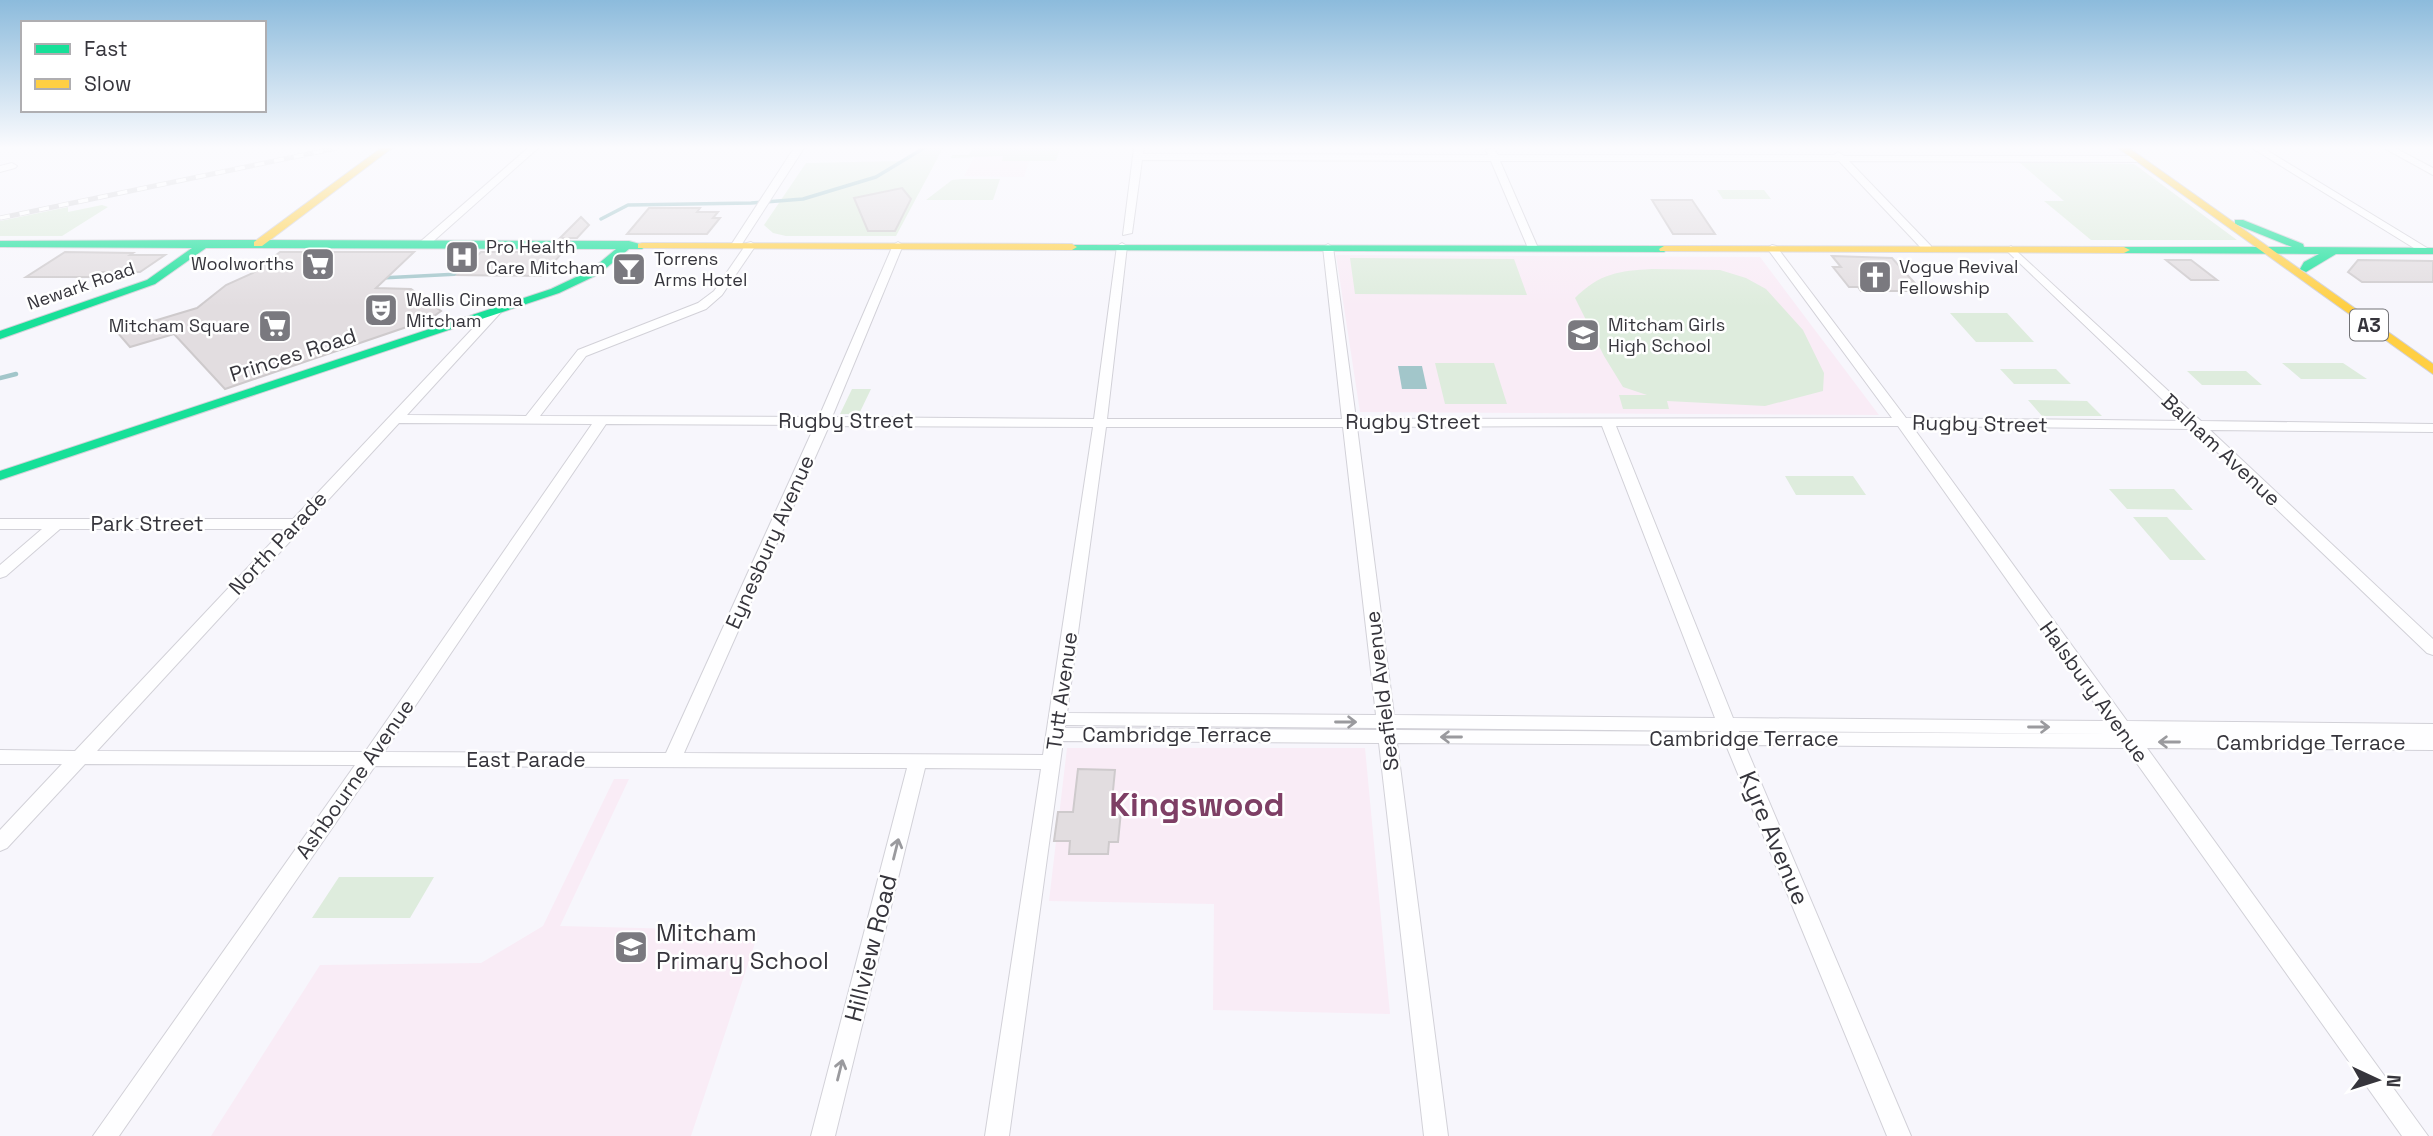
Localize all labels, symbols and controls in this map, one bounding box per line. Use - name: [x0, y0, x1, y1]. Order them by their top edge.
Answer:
- legend: [21, 21, 266, 112]
- text: Fast: [84, 35, 128, 62]
- text: Slow: [84, 70, 132, 97]
- place label: Pro Health Care Mitcham: [486, 235, 605, 279]
- hospital icon: Pro Health Care Mitcham: [443, 238, 481, 276]
- supermarket icon: Woolworths: [299, 245, 337, 283]
- place label: Torrens Arms Hotel: [654, 247, 747, 291]
- bar icon: Torrens Arms Hotel: [610, 250, 648, 288]
- place label: Woolworths: [191, 252, 294, 275]
- place label: Vogue Revival Fellowship: [1899, 255, 2018, 299]
- street label: Newark Road: [24, 256, 138, 315]
- church icon: Vogue Revival Fellowship: [1856, 258, 1894, 296]
- place label: Wallis Cinema Mitcham: [406, 288, 523, 332]
- theatre icon: Wallis Cinema Mitcham: [362, 291, 400, 329]
- supermarket icon: Mitcham Square: [256, 307, 294, 345]
- road number: A3: [2350, 310, 2388, 340]
- place label: Mitcham Girls High School: [1608, 313, 1725, 357]
- place label: Mitcham Square: [109, 314, 250, 337]
- school or university icon: Mitcham Girls High School: [1564, 316, 1602, 354]
- street label: Princes Road: [226, 321, 360, 388]
- street label: Balham Avenue: [2156, 387, 2287, 512]
- street label: Rugby Street: [778, 407, 914, 434]
- street label: Rugby Street: [1345, 408, 1481, 435]
- street label: Rugby Street: [1912, 409, 2048, 438]
- street label: Eynesbury Avenue: [719, 451, 820, 633]
- street label: North Parade: [223, 485, 333, 600]
- street label: Park Street: [90, 510, 204, 537]
- street label: Seafield Avenue: [1358, 610, 1405, 773]
- street label: Halsbury Avenue: [2034, 616, 2155, 768]
- street label: Tutt Avenue: [1040, 630, 1083, 752]
- street label: Ashbourne Avenue: [289, 694, 420, 864]
- one-way arrow: [1334, 715, 1357, 729]
- one-way arrow: [2027, 720, 2050, 734]
- street label: Cambridge Terrace: [1082, 721, 1272, 748]
- street label: Cambridge Terrace: [1649, 725, 1839, 752]
- street label: Cambridge Terrace: [2216, 729, 2406, 756]
- one-way arrow: [1440, 730, 1463, 744]
- one-way arrow: [2158, 735, 2181, 749]
- street label: East Parade: [466, 746, 586, 773]
- street label: Kyre Avenue: [1732, 766, 1817, 909]
- district label: Kingswood: [1109, 784, 1285, 826]
- one-way arrow: [890, 838, 903, 861]
- street label: Hillview Road: [837, 871, 904, 1025]
- place label: Mitcham Primary School: [656, 917, 829, 976]
- school or university icon: Mitcham Primary School: [612, 928, 650, 966]
- north arrow: [2342, 1045, 2412, 1115]
- one-way arrow: [834, 1059, 847, 1082]
- text: N: [2381, 1074, 2406, 1088]

